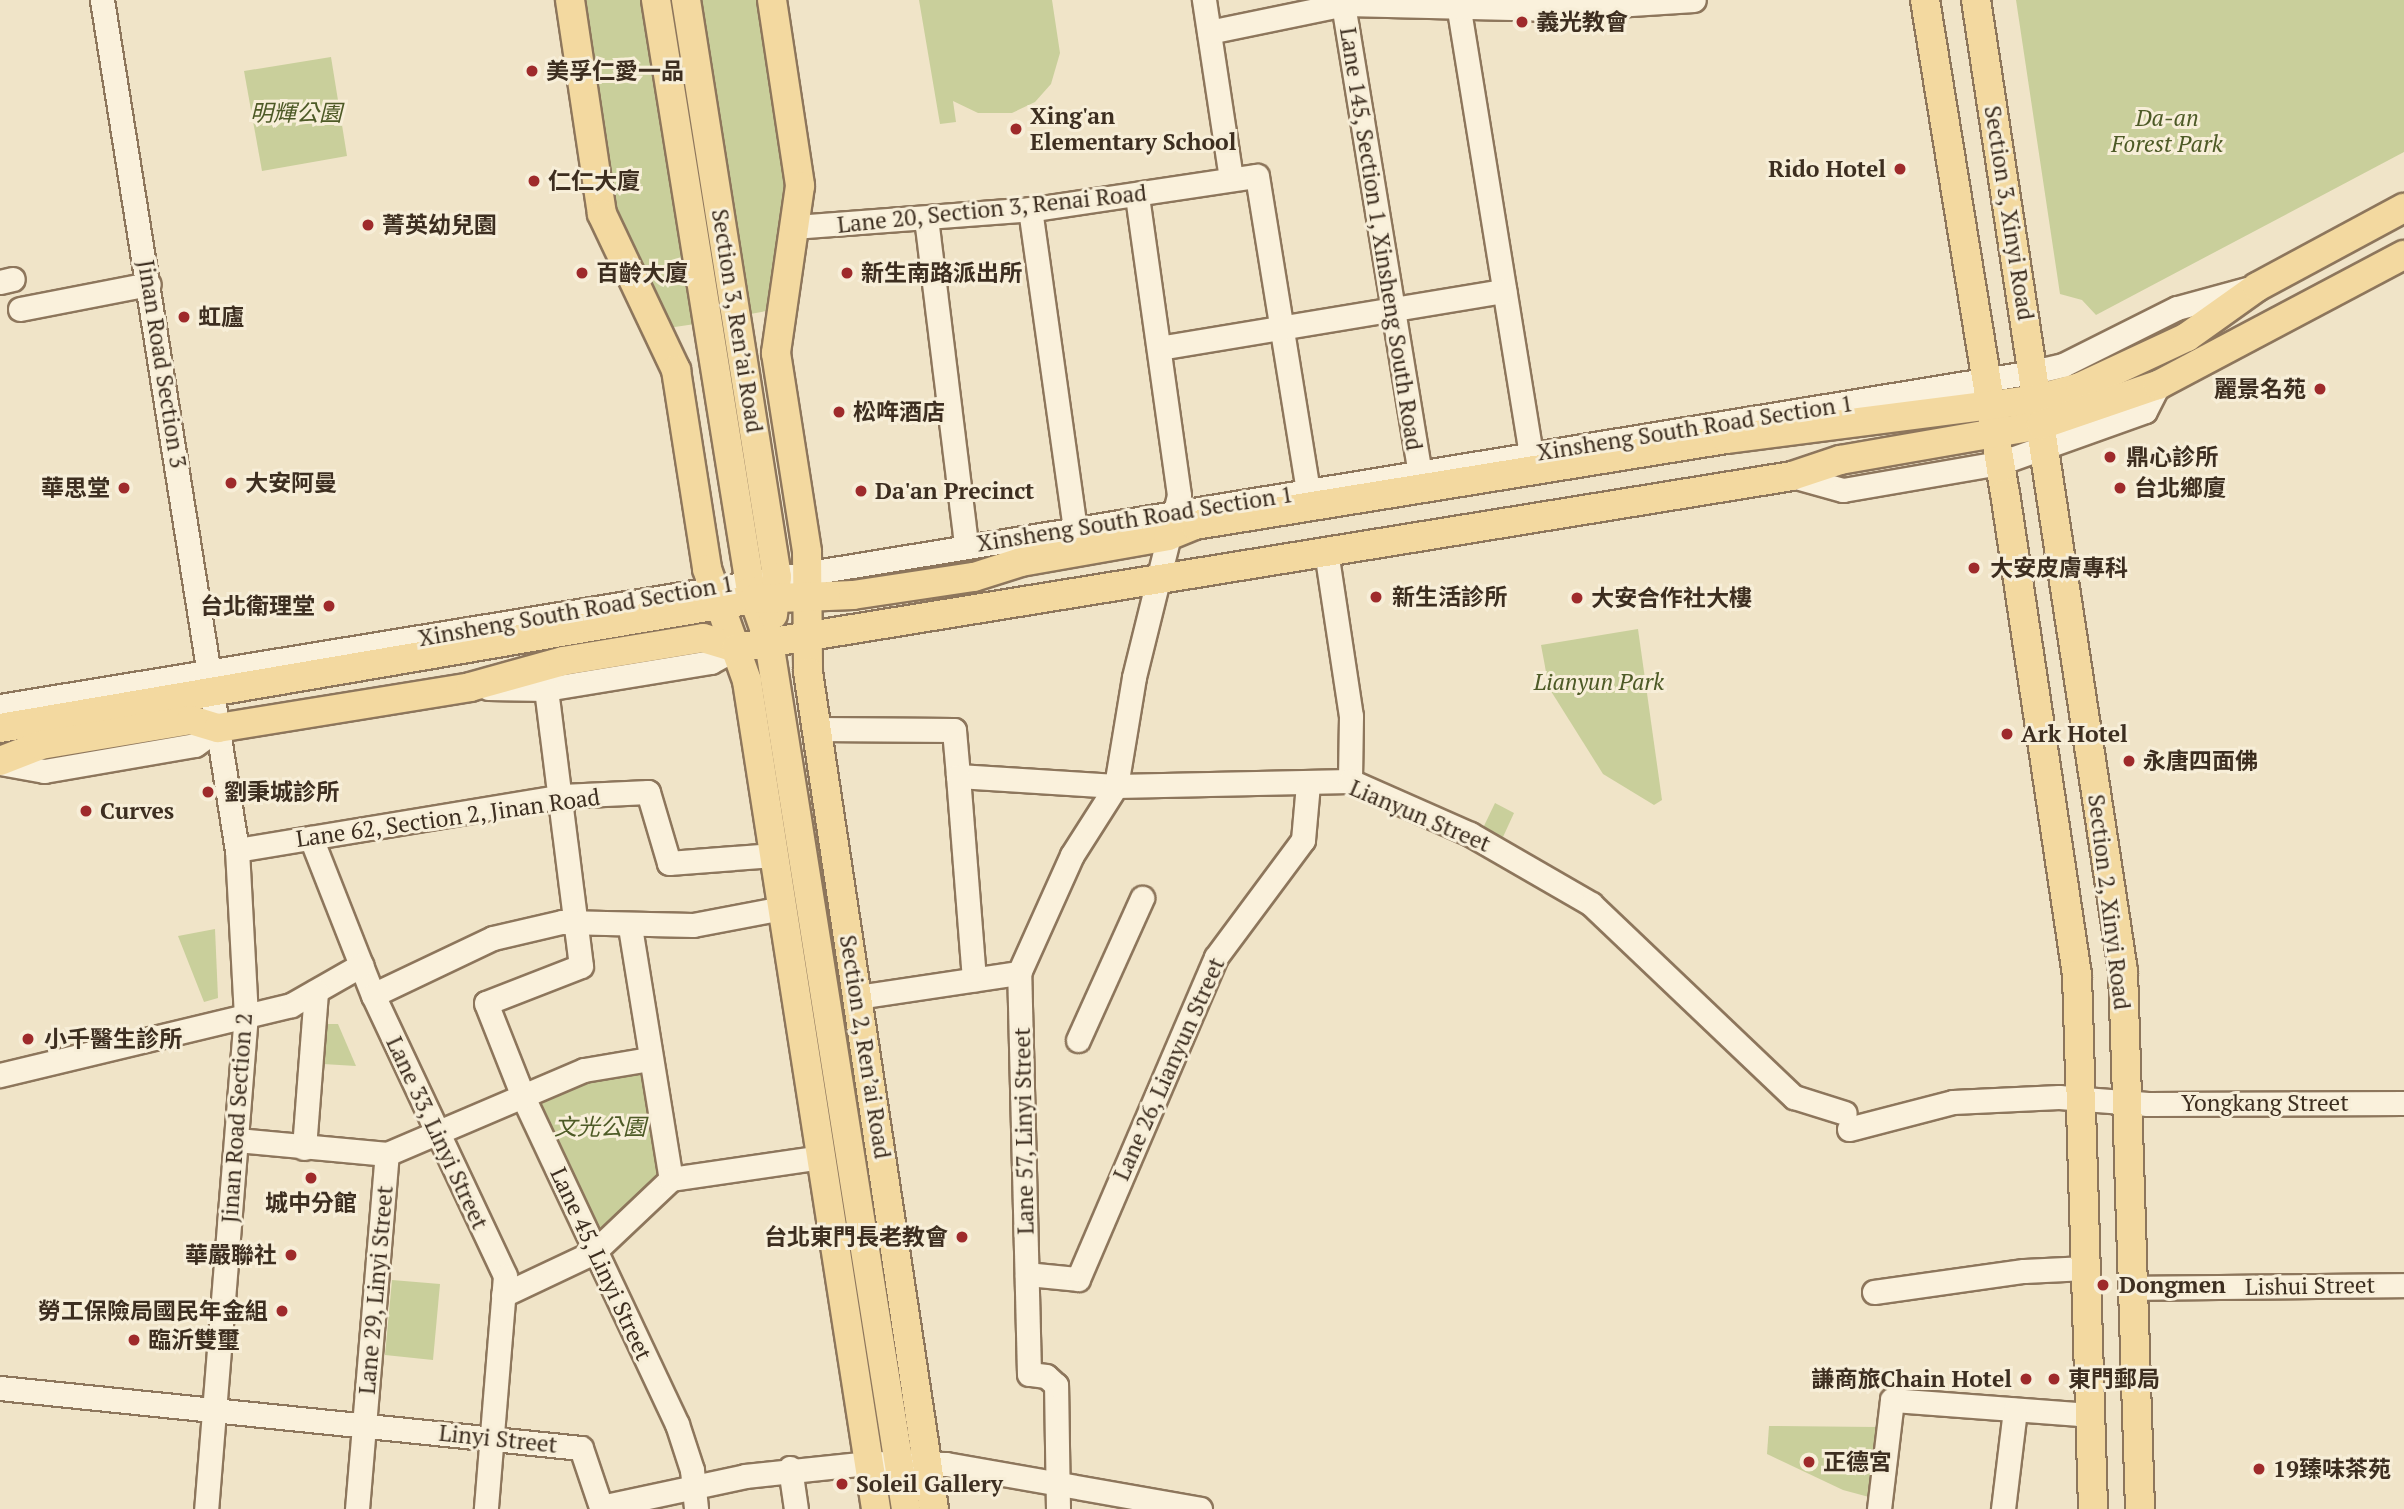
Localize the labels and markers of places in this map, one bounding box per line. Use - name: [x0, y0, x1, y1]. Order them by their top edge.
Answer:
- place label: 義光教會: [1536, 8, 1628, 36]
- marker: 義光教會: [1514, 14, 1530, 30]
- place label: 美孚仁愛一品: [546, 57, 684, 85]
- marker: 美孚仁愛一品: [524, 63, 540, 79]
- place label: Xing'an Elementary School: [1030, 102, 1236, 156]
- marker: Xing'an Elementary School: [1008, 121, 1024, 137]
- place label: Rido Hotel: [1768, 155, 1886, 183]
- marker: Rido Hotel: [1892, 161, 1908, 177]
- place label: 仁仁大廈: [548, 167, 640, 195]
- marker: 仁仁大廈: [526, 173, 542, 189]
- place label: 菁英幼兒園: [382, 211, 497, 239]
- marker: 菁英幼兒園: [360, 217, 376, 233]
- place label: 百齡大廈: [596, 259, 688, 287]
- place label: 新生南路派出所: [861, 259, 1022, 287]
- marker: 百齡大廈: [574, 265, 590, 281]
- marker: 新生南路派出所: [839, 265, 855, 281]
- place label: 虹廬: [198, 303, 244, 331]
- marker: 虹廬: [176, 309, 192, 325]
- place label: 麗景名苑: [2214, 375, 2306, 403]
- marker: 麗景名苑: [2312, 381, 2328, 397]
- place label: 松哖酒店: [853, 398, 945, 426]
- marker: 松哖酒店: [831, 404, 847, 420]
- place label: 鼎心診所: [2126, 443, 2218, 471]
- marker: 鼎心診所: [2100, 447, 2120, 467]
- place label: 大安阿曼: [245, 469, 337, 497]
- place label: 華思堂: [41, 474, 110, 502]
- place label: 台北鄉廈: [2134, 474, 2226, 502]
- marker: 大安阿曼: [223, 475, 239, 491]
- place label: Da'an Precinct: [875, 477, 1034, 505]
- marker: 華思堂: [116, 480, 132, 496]
- marker: 台北鄉廈: [2112, 480, 2128, 496]
- marker: Da'an Precinct: [853, 483, 869, 499]
- place label: 大安皮膚專科: [1990, 554, 2128, 582]
- marker: 大安皮膚專科: [1964, 558, 1984, 578]
- place label: 新生活診所: [1392, 583, 1507, 611]
- place label: 大安合作社大樓: [1591, 584, 1752, 612]
- marker: 新生活診所: [1366, 587, 1386, 607]
- marker: 大安合作社大樓: [1569, 590, 1585, 606]
- place label: 台北衛理堂: [200, 592, 315, 620]
- marker: 台北衛理堂: [321, 598, 337, 614]
- place label: Ark Hotel: [2021, 720, 2128, 748]
- marker: Ark Hotel: [1999, 726, 2015, 742]
- place label: 永唐四面佛: [2143, 747, 2258, 775]
- marker: 永唐四面佛: [2121, 753, 2137, 769]
- place label: 劉秉城診所: [224, 778, 339, 806]
- marker: 劉秉城診所: [198, 782, 218, 802]
- place label: Curves: [100, 797, 174, 825]
- marker: Curves: [78, 803, 94, 819]
- place label: 小千醫生診所: [44, 1025, 182, 1053]
- marker: 小千醫生診所: [18, 1029, 38, 1049]
- marker: 城中分館: [303, 1170, 319, 1186]
- place label: 城中分館: [265, 1189, 357, 1217]
- place label: 台北東門長老教會: [764, 1223, 948, 1251]
- marker: 台北東門長老教會: [954, 1229, 970, 1245]
- place label: 華嚴聯社: [185, 1241, 277, 1269]
- marker: 華嚴聯社: [283, 1247, 299, 1263]
- place label: Dongmen: [2119, 1271, 2226, 1299]
- marker: Dongmen: [2093, 1275, 2113, 1295]
- place label: 勞工保險局國民年金組: [38, 1297, 268, 1325]
- marker: 勞工保險局國民年金組: [274, 1303, 290, 1319]
- place label: 臨沂雙璽: [148, 1326, 240, 1354]
- marker: 臨沂雙璽: [126, 1332, 142, 1348]
- place label: 謙商旅Chain Hotel: [1811, 1365, 2012, 1393]
- place label: 東門郵局: [2068, 1365, 2160, 1393]
- marker: 謙商旅Chain Hotel: [2018, 1371, 2034, 1387]
- marker: 東門郵局: [2046, 1371, 2062, 1387]
- place label: 正德宮: [1823, 1448, 1892, 1476]
- marker: 正德宮: [1801, 1454, 1817, 1470]
- place label: 19臻味茶苑: [2273, 1455, 2391, 1483]
- marker: 19臻味茶苑: [2251, 1461, 2267, 1477]
- place label: Soleil Gallery: [856, 1470, 1003, 1498]
- marker: Soleil Gallery: [834, 1476, 850, 1492]

